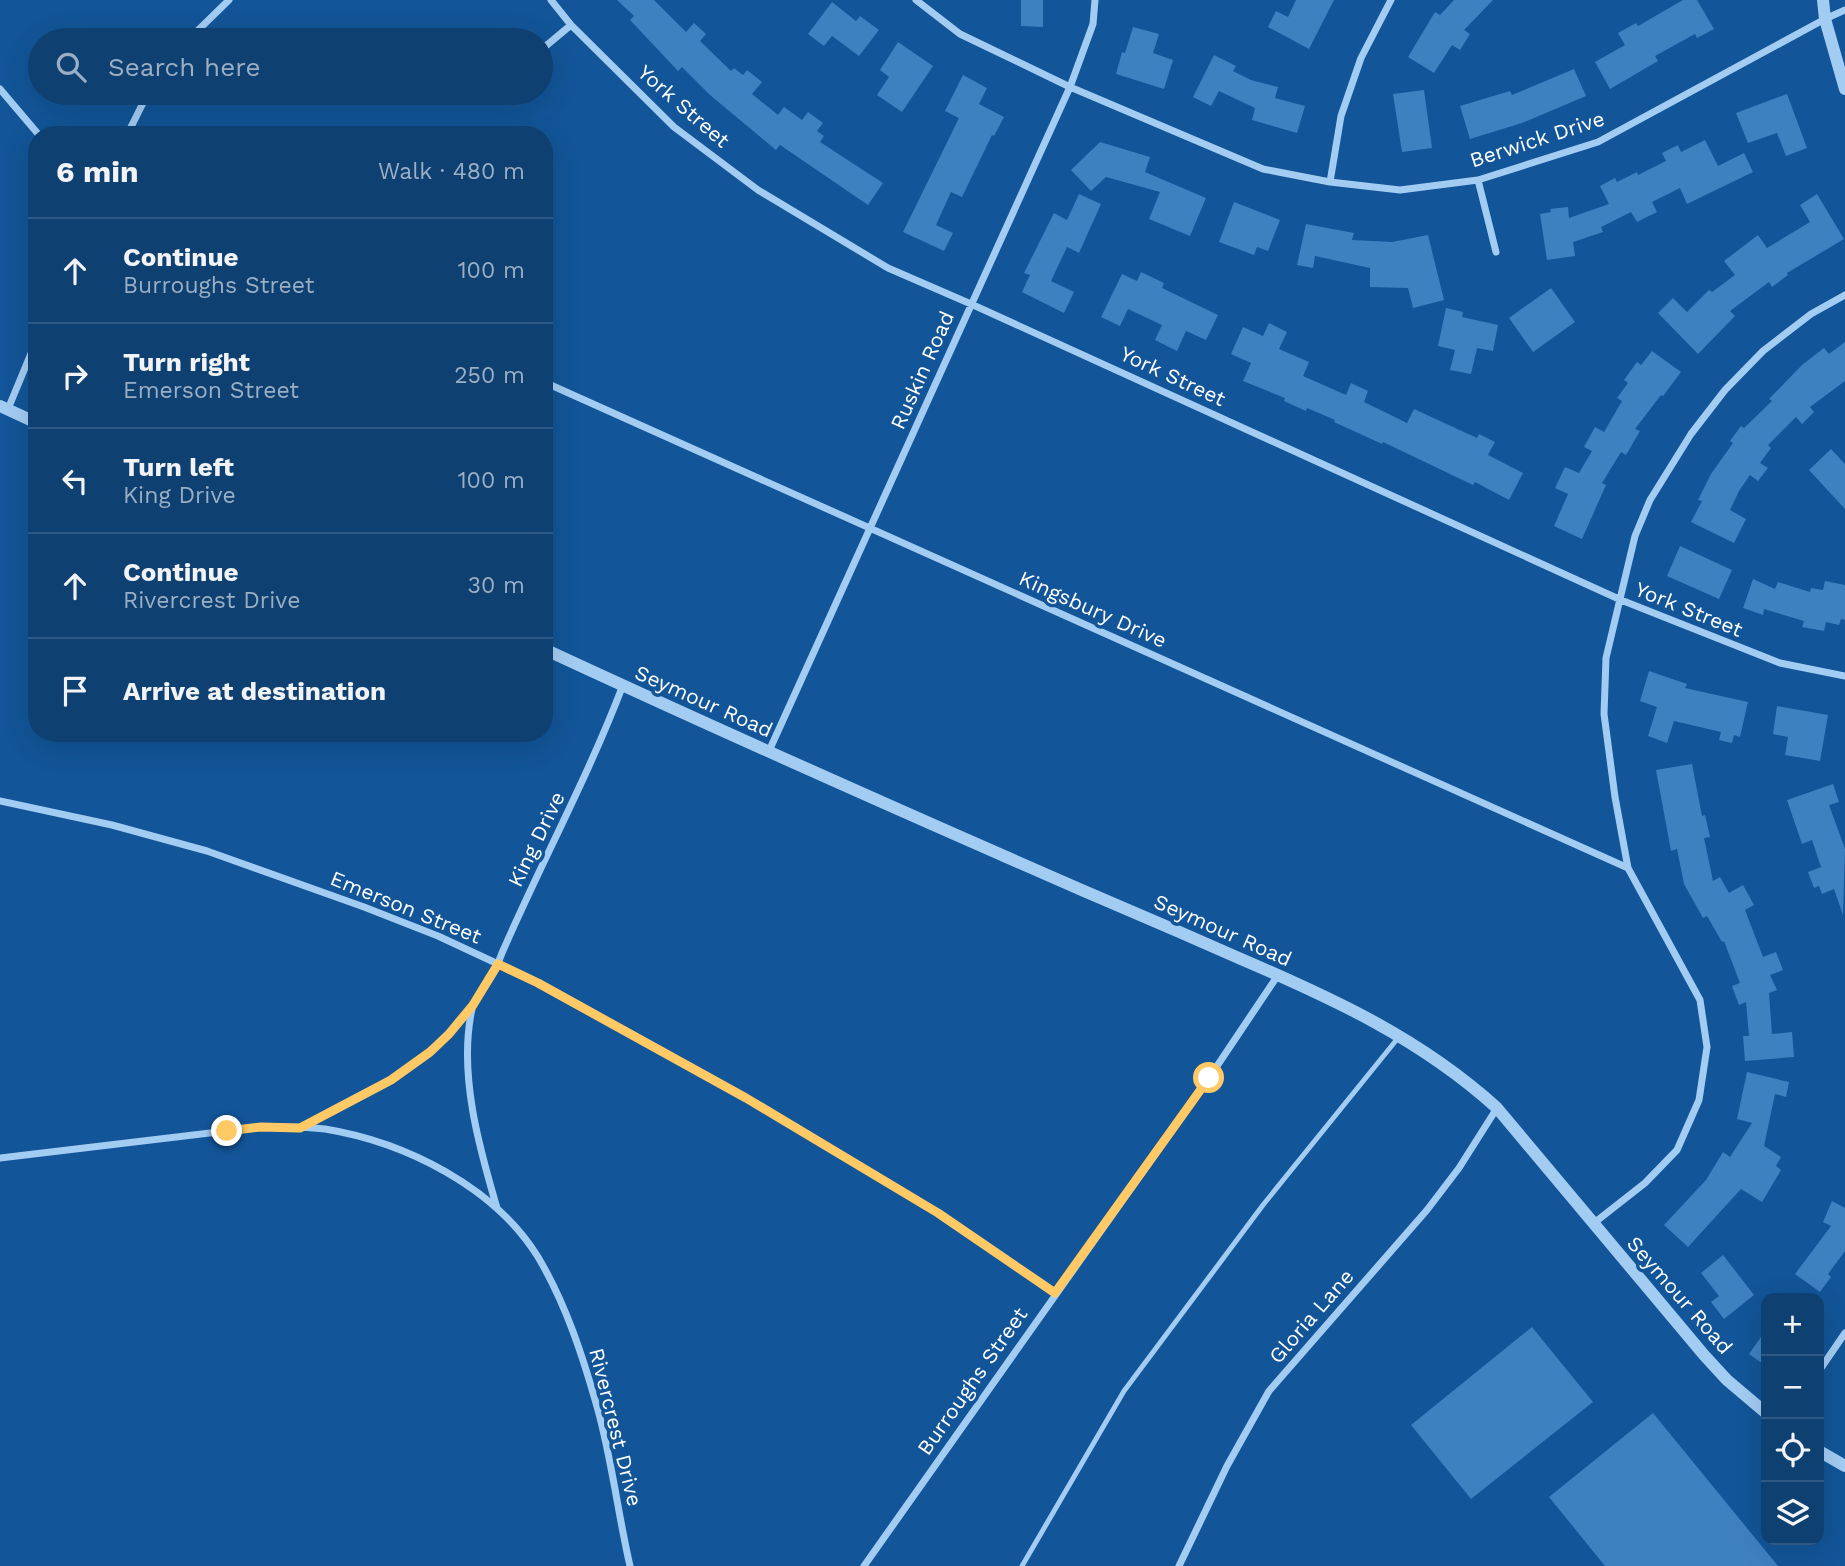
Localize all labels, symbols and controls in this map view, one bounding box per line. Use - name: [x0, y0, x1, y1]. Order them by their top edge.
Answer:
- search box: [28, 28, 553, 105]
- icon: search: [52, 48, 90, 86]
- text: Search here: [108, 52, 260, 82]
- street label: York Street: [633, 59, 735, 153]
- street label: Berwick Drive: [1466, 105, 1608, 173]
- text: 6 min: [56, 154, 139, 189]
- text: Walk · 480 m: [378, 158, 525, 185]
- text: Continue: [123, 242, 239, 272]
- icon: ahead: [56, 252, 94, 290]
- text: 100 m: [458, 257, 525, 284]
- text: Burroughs Street: [123, 272, 314, 299]
- street label: Ruskin Road: [885, 307, 959, 433]
- street label: York Street: [1116, 341, 1230, 411]
- text: Turn right: [123, 347, 250, 377]
- icon: right: [56, 357, 94, 395]
- text: 250 m: [454, 362, 525, 389]
- text: Emerson Street: [123, 377, 299, 404]
- text: Turn left: [123, 452, 234, 482]
- icon: left: [56, 462, 94, 500]
- text: 100 m: [458, 467, 525, 494]
- text: King Drive: [123, 482, 236, 509]
- text: Continue: [123, 557, 239, 587]
- street label: Kingsbury Drive: [1015, 565, 1171, 653]
- icon: ahead: [56, 567, 94, 605]
- text: 30 m: [468, 572, 525, 599]
- street label: York Street: [1632, 576, 1746, 642]
- text: Rivercrest Drive: [123, 587, 301, 614]
- street label: Seymour Road: [631, 659, 777, 743]
- icon: arrive: [56, 672, 94, 710]
- text: Arrive at destination: [123, 676, 386, 706]
- street label: King Drive: [502, 787, 570, 891]
- street label: Emerson Street: [327, 865, 485, 949]
- street label: Seymour Road: [1150, 888, 1296, 972]
- route start: [1193, 1062, 1224, 1093]
- route end: [211, 1115, 242, 1146]
- street label: Seymour Road: [1622, 1231, 1738, 1359]
- street label: Gloria Lane: [1263, 1264, 1359, 1368]
- map controls: [1761, 1293, 1824, 1545]
- button: +: [1761, 1293, 1824, 1356]
- street label: Burroughs Street: [912, 1302, 1032, 1460]
- street label: Rivercrest Drive: [584, 1345, 648, 1509]
- button: −: [1761, 1356, 1824, 1419]
- button: locate: [1761, 1419, 1824, 1482]
- button: layers: [1761, 1482, 1824, 1545]

